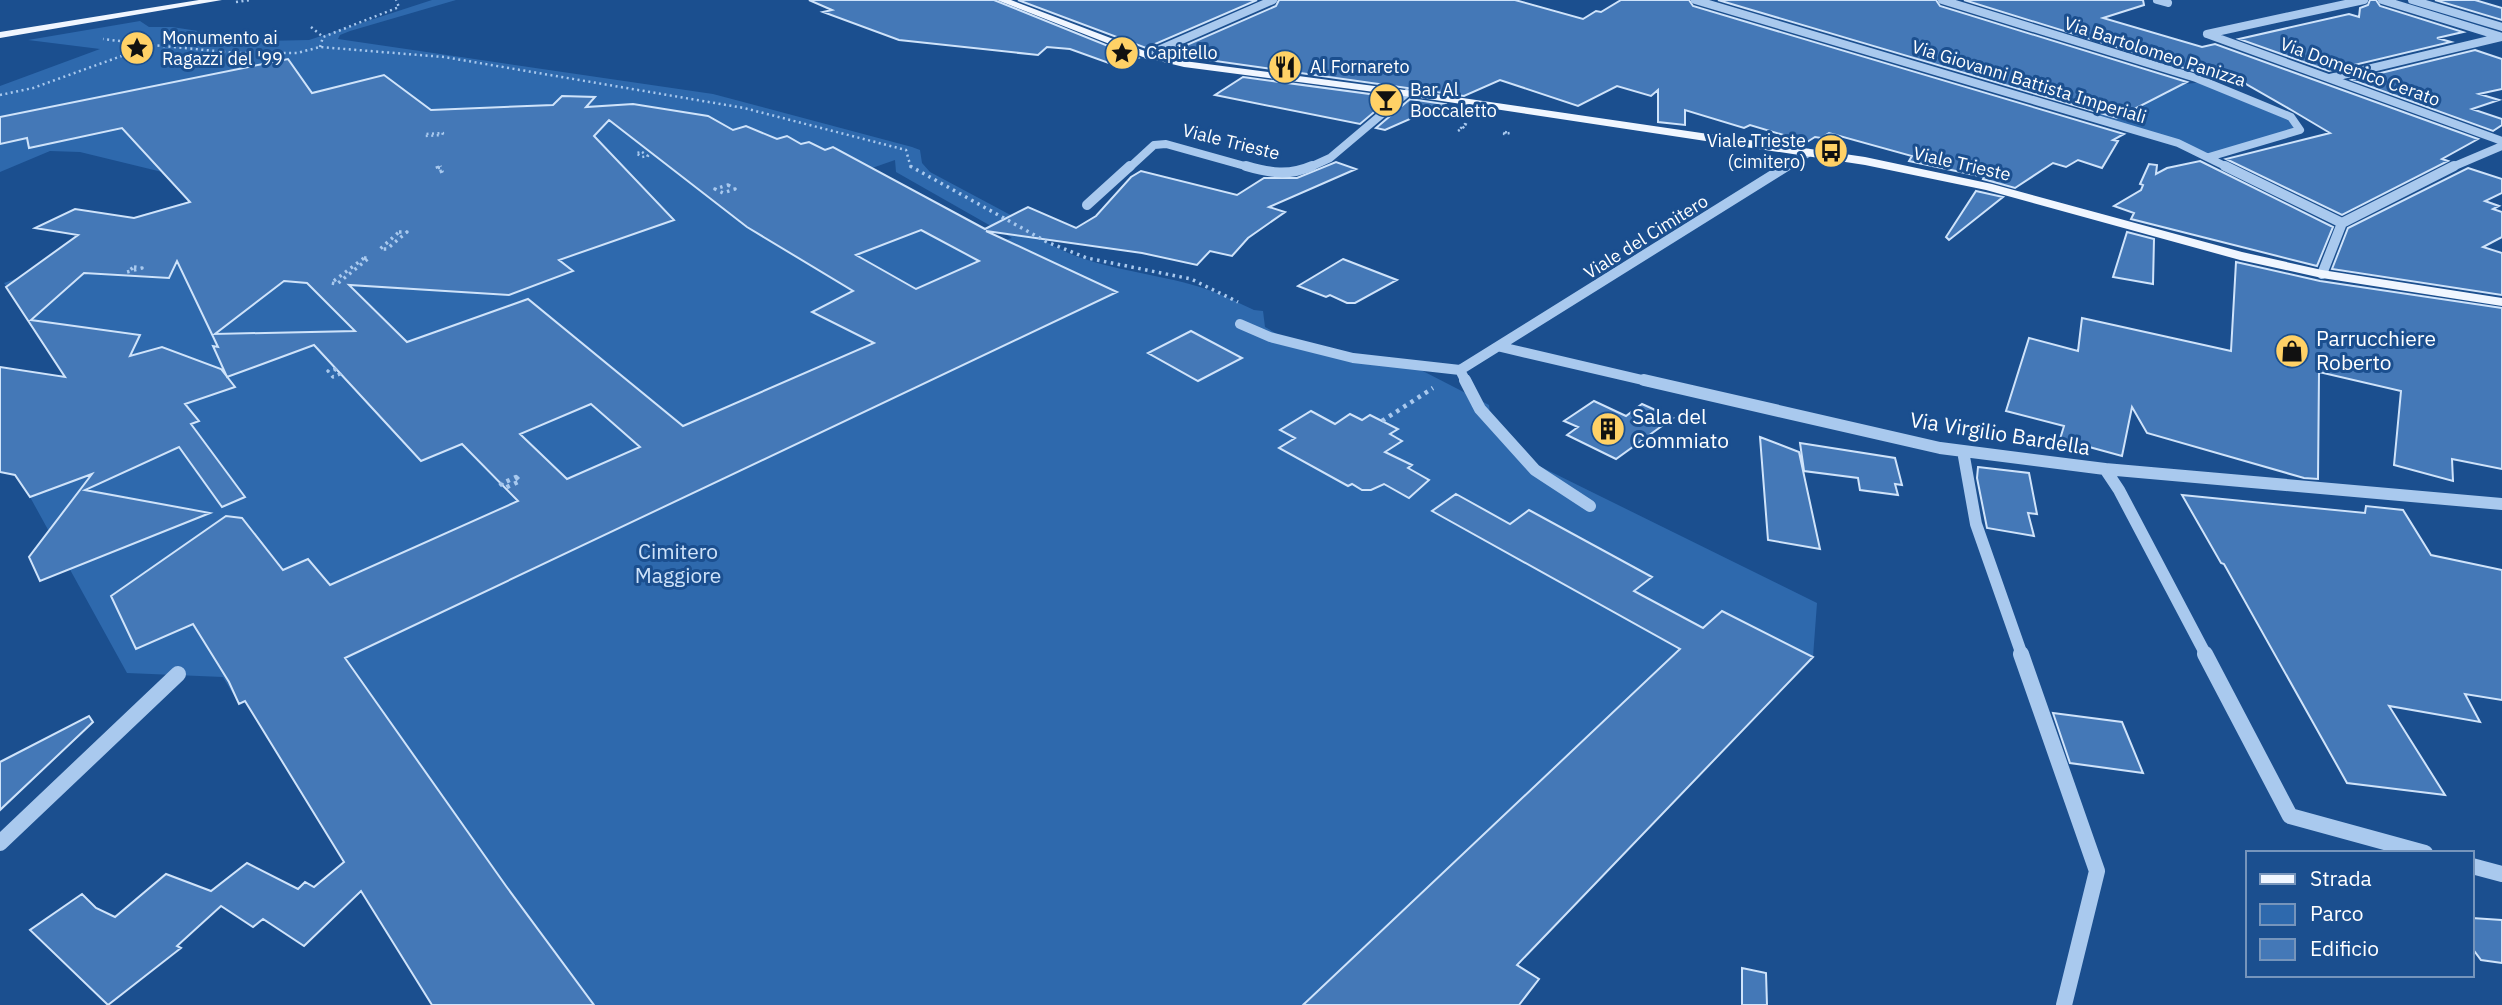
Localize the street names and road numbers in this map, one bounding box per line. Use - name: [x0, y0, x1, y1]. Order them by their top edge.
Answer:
- street label: Via Bartolomeo Panizza: [2061, 11, 2249, 92]
- street label: Via Domenico Cerato: [2277, 32, 2443, 111]
- street label: Via Giovanni Battista Imperiali: [1909, 35, 2149, 128]
- street label: Viale Trieste: [1180, 118, 1282, 165]
- street label: Viale Trieste: [1911, 141, 2013, 186]
- street label: Viale del Cimitero: [1579, 189, 1712, 284]
- street label: Via Virgilio Bardella: [1908, 405, 2092, 461]

